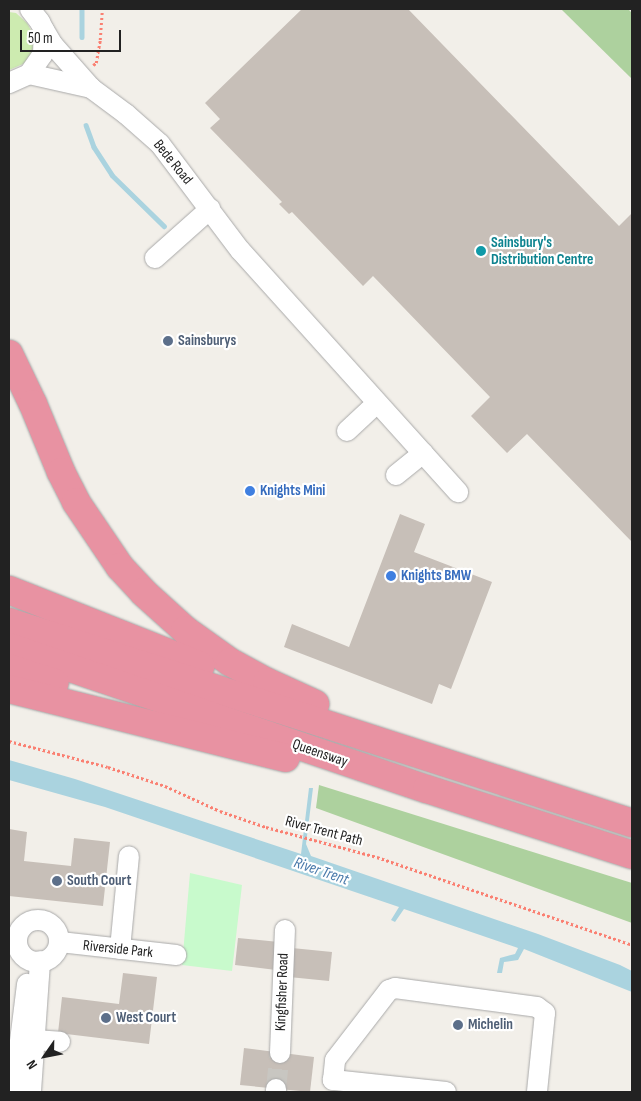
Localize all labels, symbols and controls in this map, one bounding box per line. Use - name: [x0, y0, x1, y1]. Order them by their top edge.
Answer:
- scale bar: [22, 20, 124, 52]
- text: 50 m: [28, 29, 53, 48]
- street label: Bede Road: [150, 136, 196, 188]
- place label: Sainsbury's Distribution Centre: [491, 233, 593, 268]
- marker: Sainsbury's Distribution Centre: [475, 245, 487, 257]
- place label: Sainsburys: [178, 332, 236, 350]
- marker: Sainsburys: [162, 335, 174, 347]
- place label: Knights Mini: [260, 482, 325, 500]
- marker: Knights Mini: [244, 485, 256, 497]
- place label: Knights BMW: [401, 567, 471, 585]
- marker: Knights BMW: [385, 570, 397, 582]
- street label: Queensway: [290, 735, 350, 771]
- street label: River Trent Path: [283, 812, 365, 850]
- water label: River Trent: [291, 854, 351, 890]
- place label: South Court: [67, 872, 131, 890]
- marker: South Court: [51, 875, 63, 887]
- street label: Riverside Park: [82, 936, 154, 962]
- street label: Kingfisher Road: [272, 953, 292, 1031]
- place label: West Court: [116, 1009, 176, 1027]
- marker: West Court: [100, 1012, 112, 1024]
- place label: Michelin: [468, 1016, 513, 1034]
- marker: Michelin: [452, 1019, 464, 1031]
- north arrow: [20, 1031, 70, 1081]
- text: N: [23, 1057, 41, 1072]

